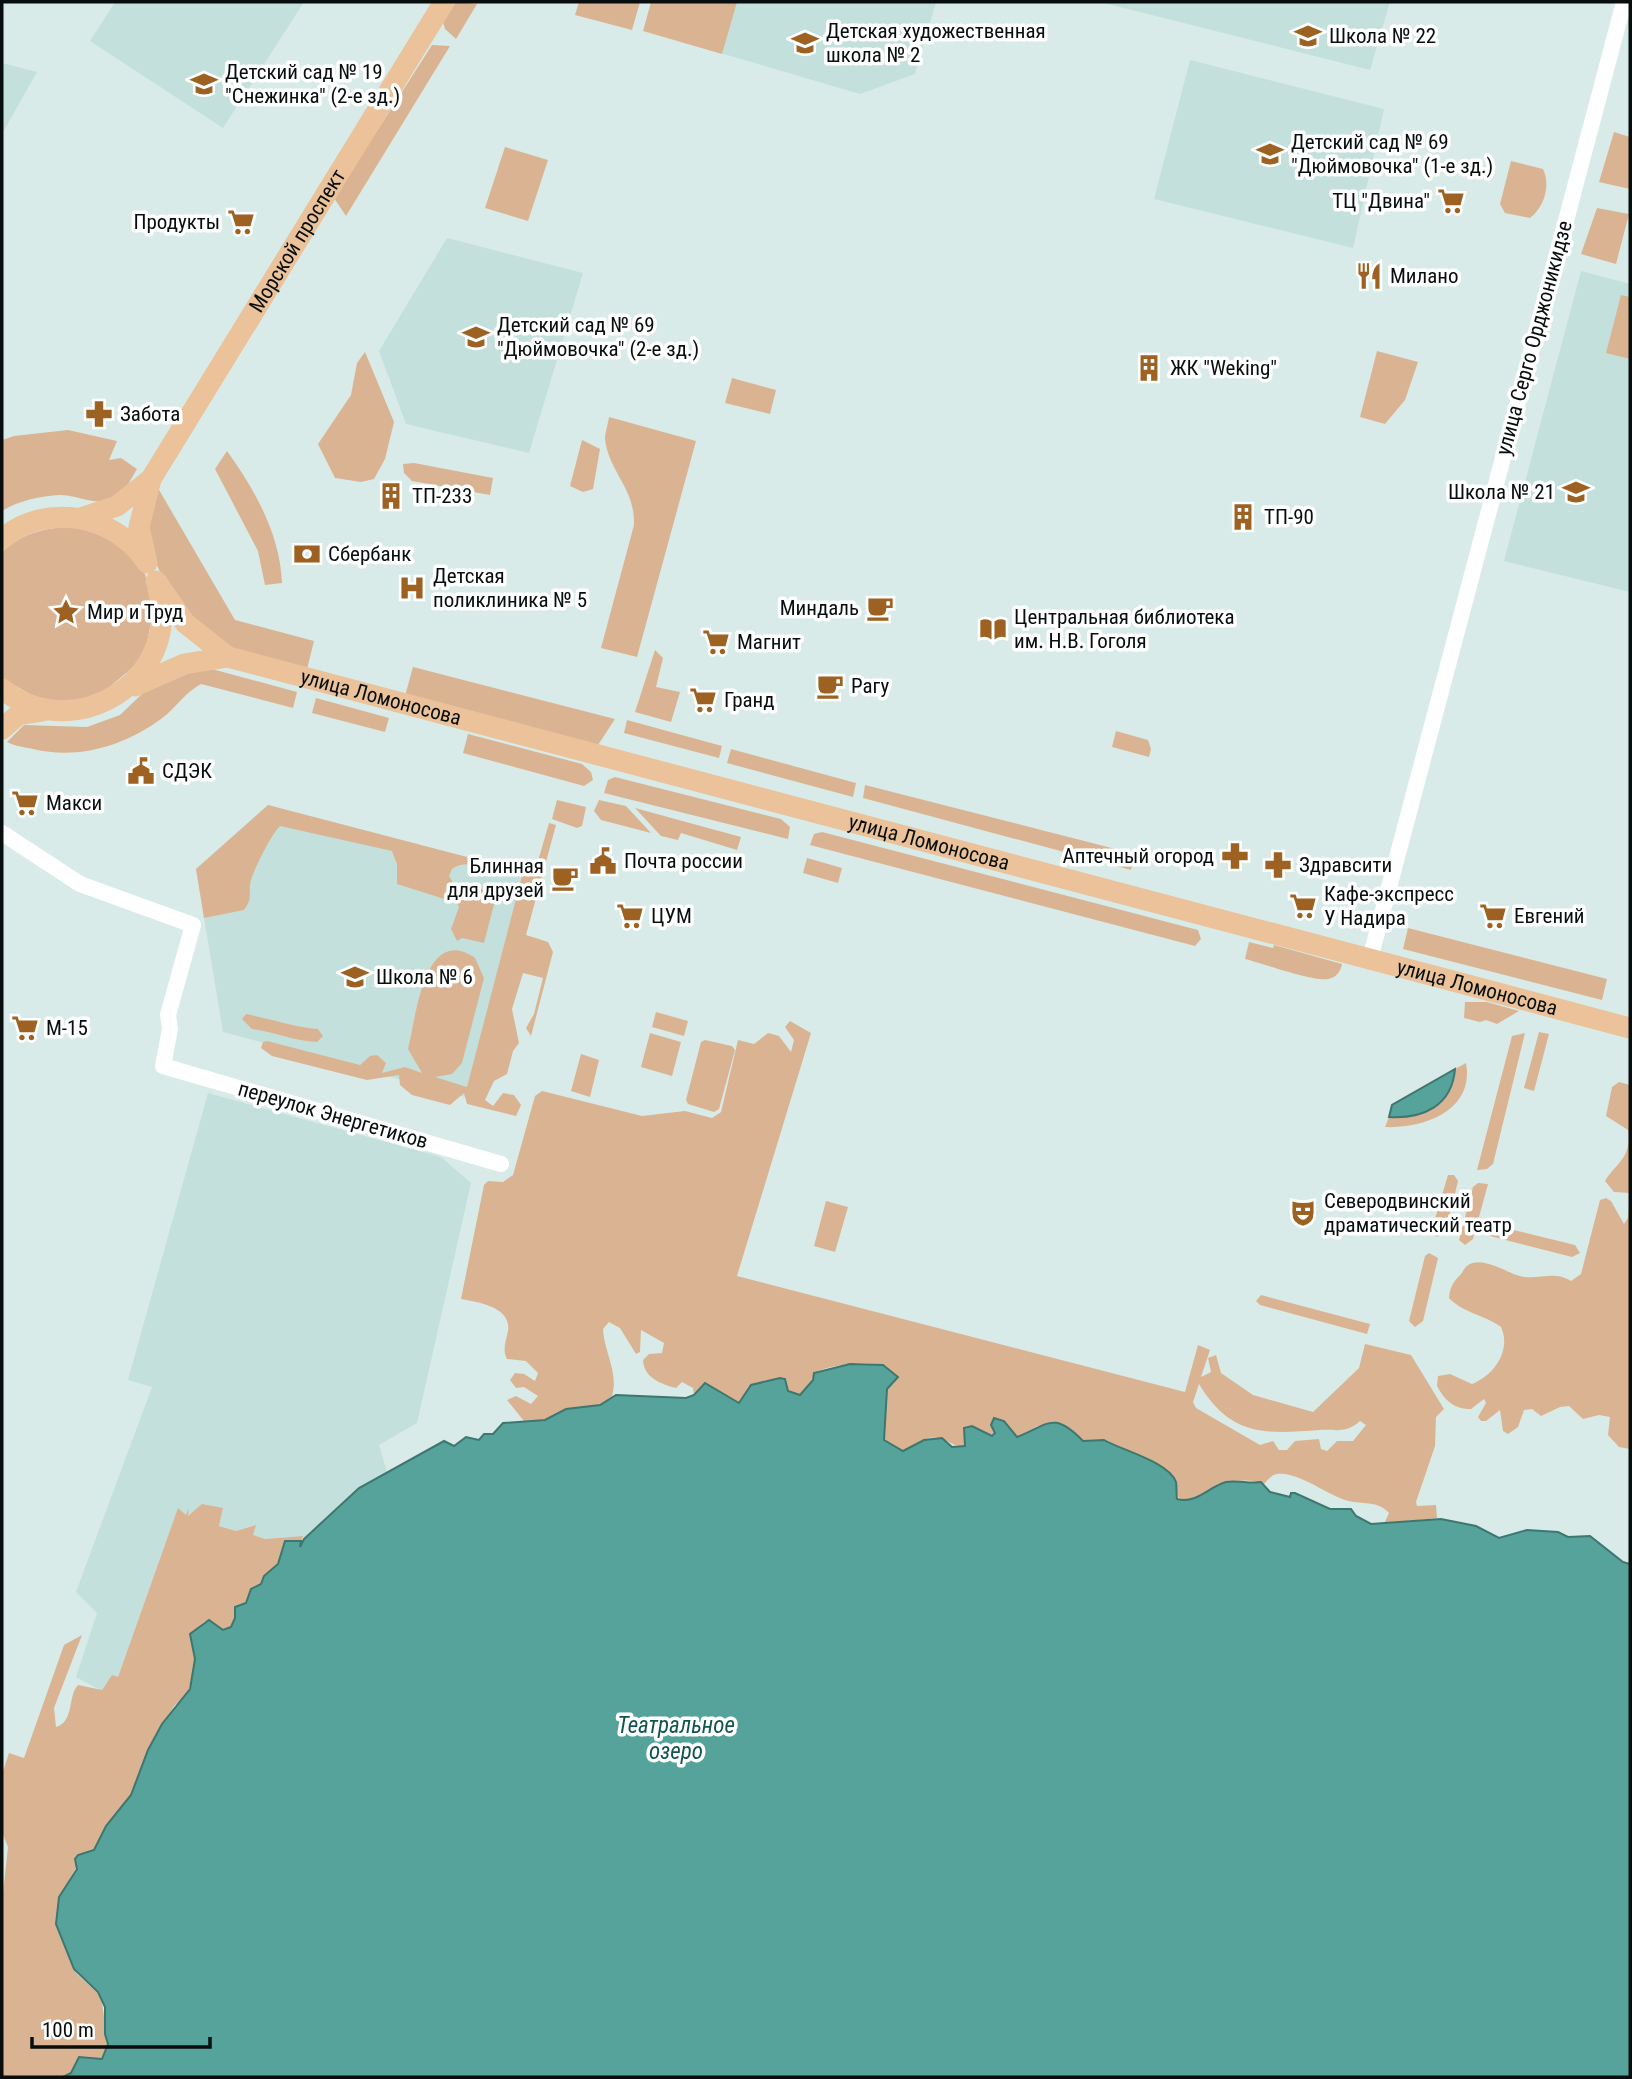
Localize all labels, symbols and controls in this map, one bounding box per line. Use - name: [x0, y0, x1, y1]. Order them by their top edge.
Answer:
- place label: Детская художественная школа № 2: [826, 19, 1046, 67]
- school or university icon: Школа № 22: [1293, 21, 1323, 51]
- place label: Школа № 22: [1329, 24, 1436, 48]
- school or university icon: Детская художественная школа № 2: [790, 28, 820, 58]
- place label: Детский сад № 19 "Снежинка" (2-е зд.): [225, 60, 400, 108]
- school or university icon: Детский сад № 19 "Снежинка" (2-е зд.): [189, 69, 219, 99]
- place label: Детский сад № 69 "Дюймовочка" (1-е зд.): [1291, 130, 1493, 178]
- school or university icon: Детский сад № 69 "Дюймовочка" (1-е зд.): [1255, 139, 1285, 169]
- street label: Морской проспект: [244, 165, 350, 317]
- supermarket icon: ТЦ "Двина": [1436, 186, 1466, 216]
- place label: ТЦ "Двина": [1332, 189, 1430, 213]
- supermarket icon: Продукты: [226, 207, 256, 237]
- place label: Продукты: [133, 210, 220, 234]
- street label: улица Серго Орджоникидзе: [1491, 218, 1577, 458]
- restaurant icon: Милано: [1354, 261, 1384, 291]
- place label: Милано: [1390, 264, 1459, 288]
- place label: Детский сад № 69 "Дюймовочка" (2-е зд.): [497, 313, 699, 361]
- school or university icon: Детский сад № 69 "Дюймовочка" (2-е зд.): [461, 322, 491, 352]
- building icon: ЖК "Weking": [1134, 353, 1164, 383]
- place label: ЖК "Weking": [1170, 356, 1277, 380]
- pharmacy icon: Забота: [84, 399, 114, 429]
- place label: Забота: [120, 402, 180, 426]
- school or university icon: Школа № 21: [1561, 477, 1591, 507]
- place label: Школа № 21: [1448, 480, 1555, 504]
- building icon: ТП-233: [376, 481, 406, 511]
- place label: ТП-233: [412, 484, 472, 508]
- building icon: ТП-90: [1228, 502, 1258, 532]
- place label: ТП-90: [1264, 505, 1314, 529]
- bank icon: Сбербанк: [292, 539, 322, 569]
- place label: Сбербанк: [328, 542, 411, 566]
- place label: Детская поликлиника № 5: [433, 564, 587, 612]
- hospital icon: Детская поликлиника № 5: [397, 573, 427, 603]
- cafe icon: Миндаль: [865, 593, 895, 623]
- place label: Миндаль: [780, 596, 859, 620]
- place icon: Мир и Труд: [51, 597, 81, 627]
- place label: Мир и Труд: [87, 600, 183, 624]
- place label: Центральная библиотека им. Н.В. Гоголя: [1014, 605, 1234, 653]
- library icon: Центральная библиотека им. Н.В. Гоголя: [978, 614, 1008, 644]
- supermarket icon: Магнит: [701, 627, 731, 657]
- place label: Магнит: [737, 630, 801, 654]
- street label: улица Ломоносова: [298, 665, 464, 730]
- cafe icon: Рагу: [815, 671, 845, 701]
- place label: Рагу: [851, 674, 889, 698]
- supermarket icon: Гранд: [688, 685, 718, 715]
- place label: Гранд: [724, 688, 775, 712]
- public building icon: СДЭК: [126, 756, 156, 786]
- place label: СДЭК: [162, 759, 212, 783]
- supermarket icon: Макси: [10, 788, 40, 818]
- place label: Макси: [46, 791, 102, 815]
- street label: улица Ломоносова: [846, 810, 1012, 875]
- pharmacy icon: Аптечный огород: [1220, 841, 1250, 871]
- place label: Аптечный огород: [1063, 844, 1214, 868]
- public building icon: Почта россии: [588, 846, 618, 876]
- place label: Почта россии: [624, 849, 743, 873]
- pharmacy icon: Здравсити: [1263, 850, 1293, 880]
- place label: Здравсити: [1299, 853, 1392, 877]
- place label: Блинная для друзей: [447, 854, 544, 902]
- cafe icon: Блинная для друзей: [550, 863, 580, 893]
- place label: Кафе-экспресс У Надира: [1324, 882, 1454, 930]
- supermarket icon: Кафе-экспресс У Надира: [1288, 891, 1318, 921]
- supermarket icon: ЦУМ: [615, 901, 645, 931]
- supermarket icon: Евгений: [1478, 901, 1508, 931]
- place label: ЦУМ: [651, 904, 692, 928]
- place label: Евгений: [1514, 904, 1585, 928]
- street label: улица Ломоносова: [1394, 955, 1560, 1020]
- school or university icon: Школа № 6: [340, 962, 370, 992]
- place label: Школа № 6: [376, 965, 473, 989]
- supermarket icon: М-15: [10, 1013, 40, 1043]
- place label: М-15: [46, 1016, 88, 1040]
- street label: переулок Энергетиков: [235, 1076, 431, 1154]
- place label: Северодвинский драматический театр: [1324, 1189, 1512, 1237]
- theatre icon: Северодвинский драматический театр: [1288, 1198, 1318, 1228]
- water label: Театральное озеро: [617, 1712, 735, 1765]
- scale bar: [32, 2006, 210, 2050]
- text: 100 m: [42, 2018, 94, 2042]

